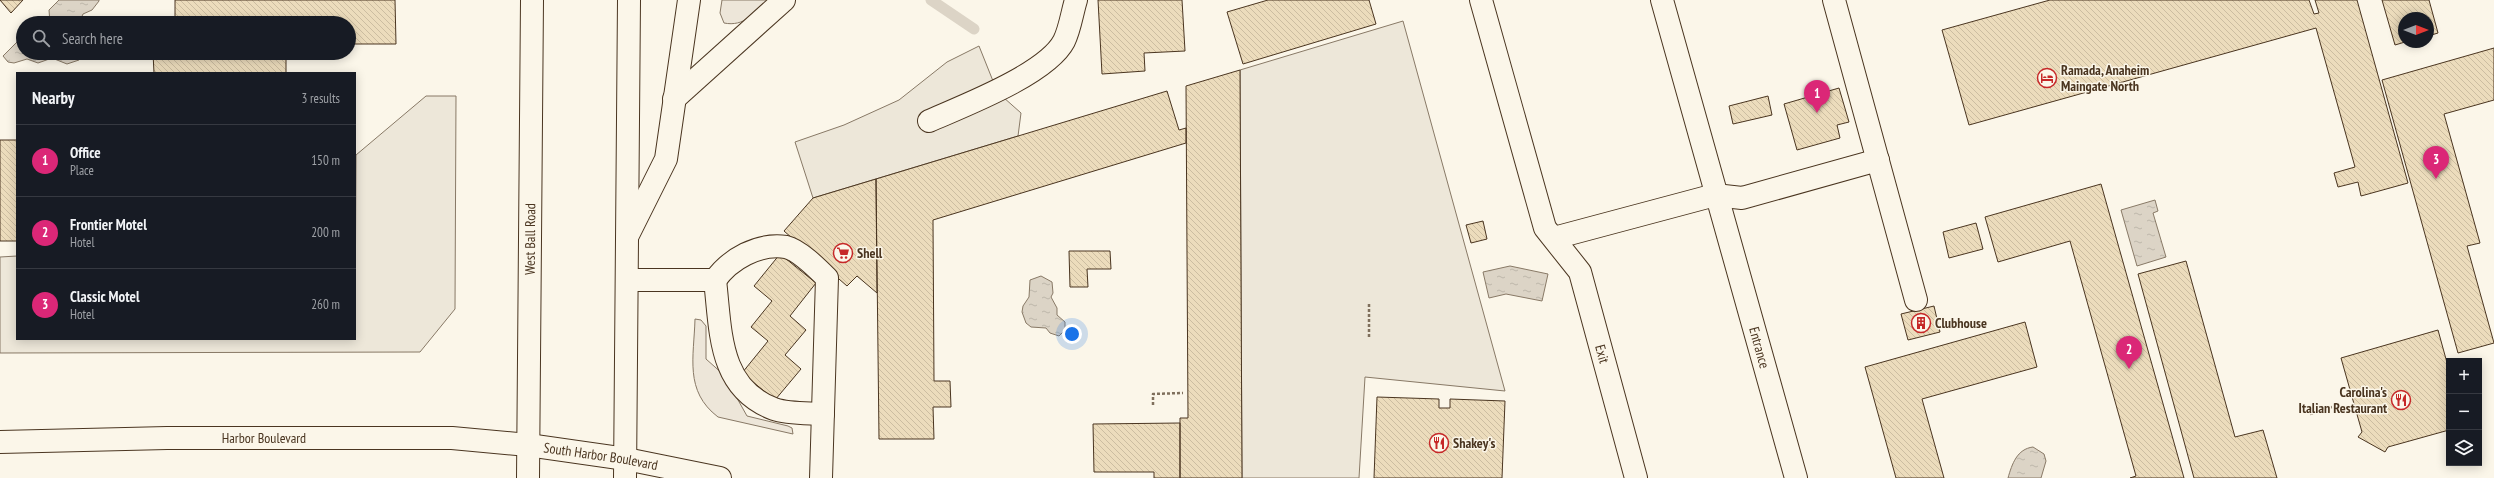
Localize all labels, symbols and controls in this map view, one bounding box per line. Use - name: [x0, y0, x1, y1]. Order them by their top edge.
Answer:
- north arrow: [2398, 12, 2434, 48]
- search box: [16, 16, 356, 60]
- icon: search: [30, 27, 52, 49]
- text: Search here: [62, 29, 123, 48]
- place label: Ramada, Anaheim Maingate North: [2061, 61, 2149, 95]
- hotel icon: Ramada, Anaheim Maingate North: [2036, 67, 2058, 89]
- pin: 1: [1804, 80, 1830, 113]
- text: Nearby: [32, 87, 75, 109]
- text: 3 results: [301, 90, 340, 107]
- text: Office: [70, 143, 101, 162]
- pin: 3: [2423, 146, 2449, 179]
- text: 1: [42, 152, 48, 169]
- text: 150 m: [311, 152, 340, 169]
- text: Place: [70, 162, 94, 179]
- street label: West Ball Road: [521, 203, 539, 275]
- text: Frontier Motel: [70, 215, 147, 234]
- text: 2: [42, 224, 48, 241]
- text: 200 m: [311, 224, 340, 241]
- text: Hotel: [70, 234, 94, 251]
- supermarket icon: Shell: [832, 242, 854, 264]
- place label: Shell: [857, 244, 883, 262]
- text: Classic Motel: [70, 287, 140, 306]
- text: 3: [42, 296, 48, 313]
- text: 260 m: [311, 296, 340, 313]
- text: Hotel: [70, 306, 94, 323]
- building icon: Clubhouse: [1910, 312, 1932, 334]
- place label: Clubhouse: [1935, 314, 1987, 332]
- your location: [1062, 324, 1082, 344]
- street label: Entrance: [1745, 325, 1774, 371]
- pin: 2: [2116, 336, 2142, 369]
- street label: Exit: [1591, 343, 1613, 366]
- map controls: [2446, 358, 2482, 466]
- button: +: [2446, 358, 2482, 394]
- place label: Carolina's Italian Restaurant: [2299, 383, 2387, 417]
- restaurant icon: Carolina's Italian Restaurant: [2390, 389, 2412, 411]
- button: −: [2446, 394, 2482, 430]
- street label: Harbor Boulevard: [222, 429, 306, 447]
- button: layers: [2446, 430, 2482, 466]
- restaurant icon: Shakey's: [1428, 432, 1450, 454]
- place label: Shakey's: [1453, 434, 1495, 452]
- street label: South Harbor Boulevard: [542, 438, 660, 474]

